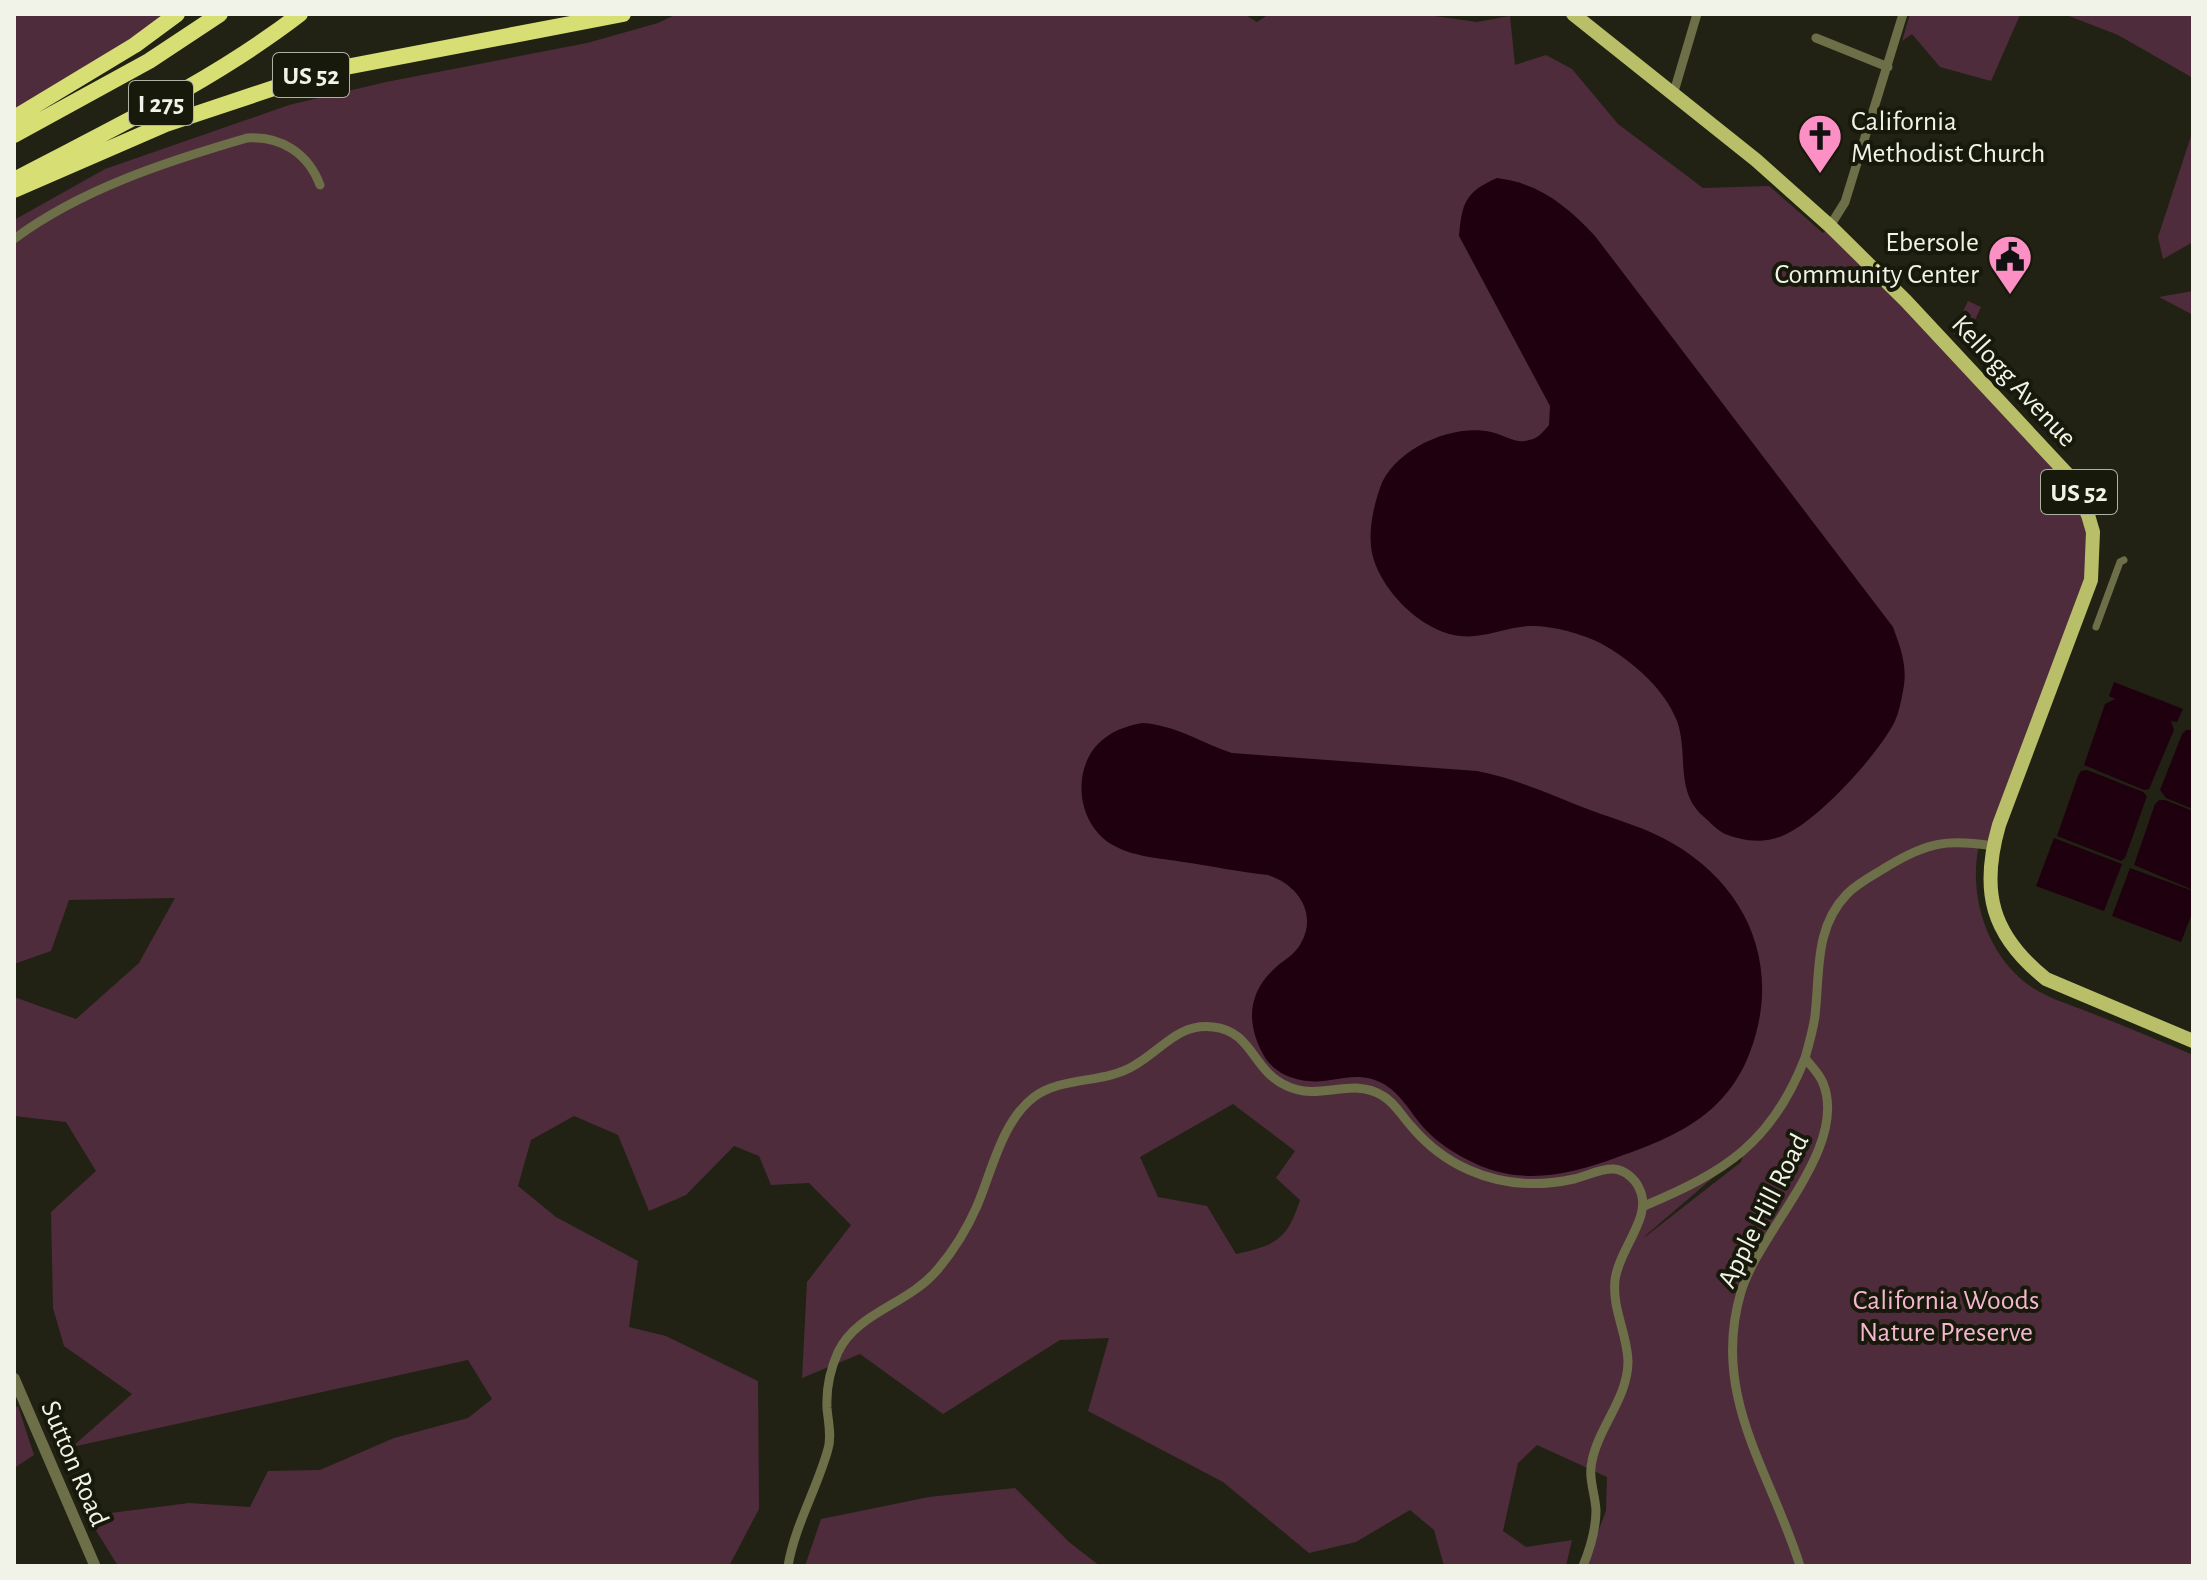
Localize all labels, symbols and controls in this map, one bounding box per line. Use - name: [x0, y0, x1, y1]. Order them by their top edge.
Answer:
- road number: US 52: [273, 53, 349, 97]
- road number: I 275: [129, 81, 193, 125]
- place label: California Methodist Church: [1851, 108, 2045, 168]
- church icon: California Methodist Church: [1796, 112, 1844, 175]
- place label: Ebersole Community Center: [1774, 229, 1979, 289]
- public building icon: Ebersole Community Center: [1986, 233, 2034, 296]
- street label: Kellogg Avenue: [1946, 310, 2081, 453]
- road number: US 52: [2041, 470, 2117, 514]
- street label: Apple Hill Road: [1713, 1129, 1815, 1292]
- park label: California Woods Nature Preserve: [1853, 1287, 2039, 1347]
- street label: Sutton Road: [35, 1397, 113, 1531]

